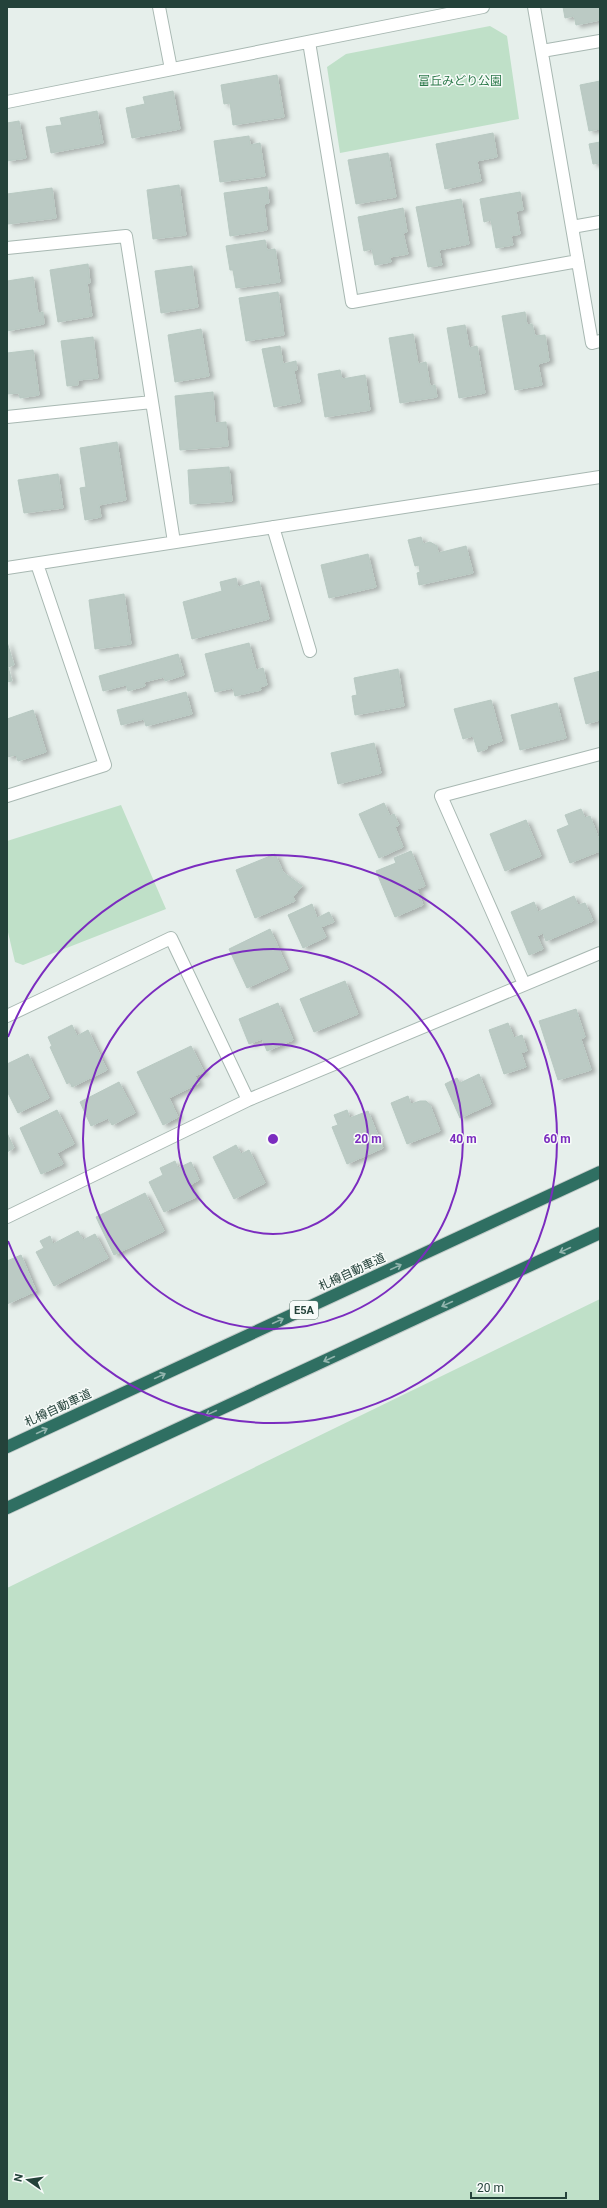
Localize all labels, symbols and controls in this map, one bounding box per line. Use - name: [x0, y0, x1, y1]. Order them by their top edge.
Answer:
- park label: 富丘みどり公園: [418, 74, 502, 88]
- centre of rings: [266, 1132, 280, 1146]
- text: 20 m: [354, 1132, 382, 1146]
- text: 40 m: [449, 1132, 477, 1146]
- text: 60 m: [543, 1132, 571, 1146]
- one-way arrow: [559, 1246, 571, 1254]
- street label: 札樽自動車道: [316, 1250, 388, 1294]
- one-way arrow: [390, 1263, 402, 1270]
- road number: E5A: [290, 1301, 318, 1319]
- one-way arrow: [441, 1301, 453, 1308]
- one-way arrow: [272, 1317, 284, 1324]
- one-way arrow: [323, 1356, 335, 1363]
- one-way arrow: [154, 1372, 166, 1379]
- street label: 札樽自動車道: [22, 1386, 94, 1430]
- one-way arrow: [205, 1410, 217, 1417]
- one-way arrow: [36, 1427, 48, 1434]
- north arrow: [8, 2160, 48, 2200]
- text: N: [12, 2172, 26, 2183]
- scale bar: [471, 2174, 566, 2200]
- text: 20 m: [477, 2181, 504, 2195]

